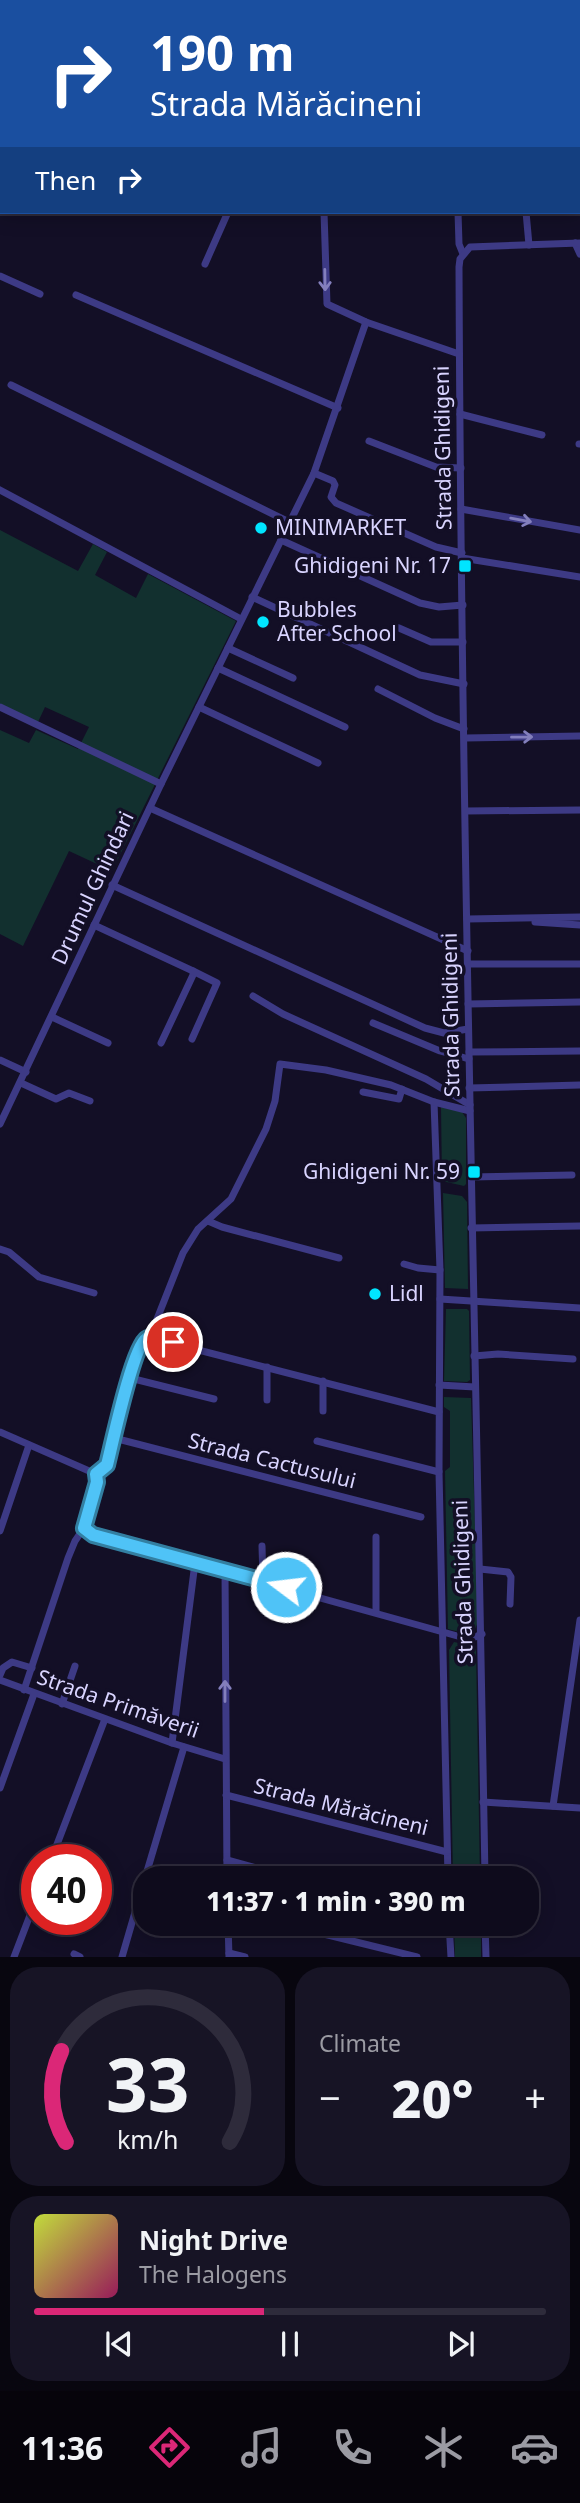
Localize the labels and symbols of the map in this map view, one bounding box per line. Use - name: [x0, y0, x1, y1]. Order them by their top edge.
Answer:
- one-way arrow: [318, 268, 331, 291]
- street label: Strada Ghidigeni: [427, 366, 457, 530]
- place label: MINIMARKET: [275, 513, 406, 541]
- one-way arrow: [509, 514, 531, 527]
- marker: MINIMARKET: [253, 520, 269, 536]
- place label: Ghidigeni Nr. 17: [294, 551, 451, 579]
- marker: Ghidigeni Nr. 17: [457, 558, 473, 574]
- place label: Bubbles After School: [277, 595, 397, 647]
- marker: Bubbles After School: [255, 614, 271, 630]
- one-way arrow: [511, 730, 534, 744]
- street label: Drumul Ghindari: [44, 806, 140, 969]
- street label: Strada Ghidigeni: [435, 933, 465, 1097]
- place label: Ghidigeni Nr. 59: [303, 1157, 460, 1185]
- marker: Ghidigeni Nr. 59: [466, 1164, 482, 1180]
- place label: Lidl: [389, 1279, 424, 1307]
- marker: Lidl: [367, 1286, 383, 1302]
- pin: [143, 1312, 203, 1372]
- street label: Strada Cactusului: [185, 1426, 359, 1494]
- street label: Strada Ghidigeni: [445, 1499, 479, 1665]
- position arrow: [249, 1550, 323, 1624]
- street label: Strada Primăverii: [34, 1662, 203, 1744]
- one-way arrow: [218, 1679, 232, 1702]
- street label: Strada Mărăcineni: [251, 1771, 431, 1841]
- speed limit sign: 40: [21, 1844, 112, 1935]

